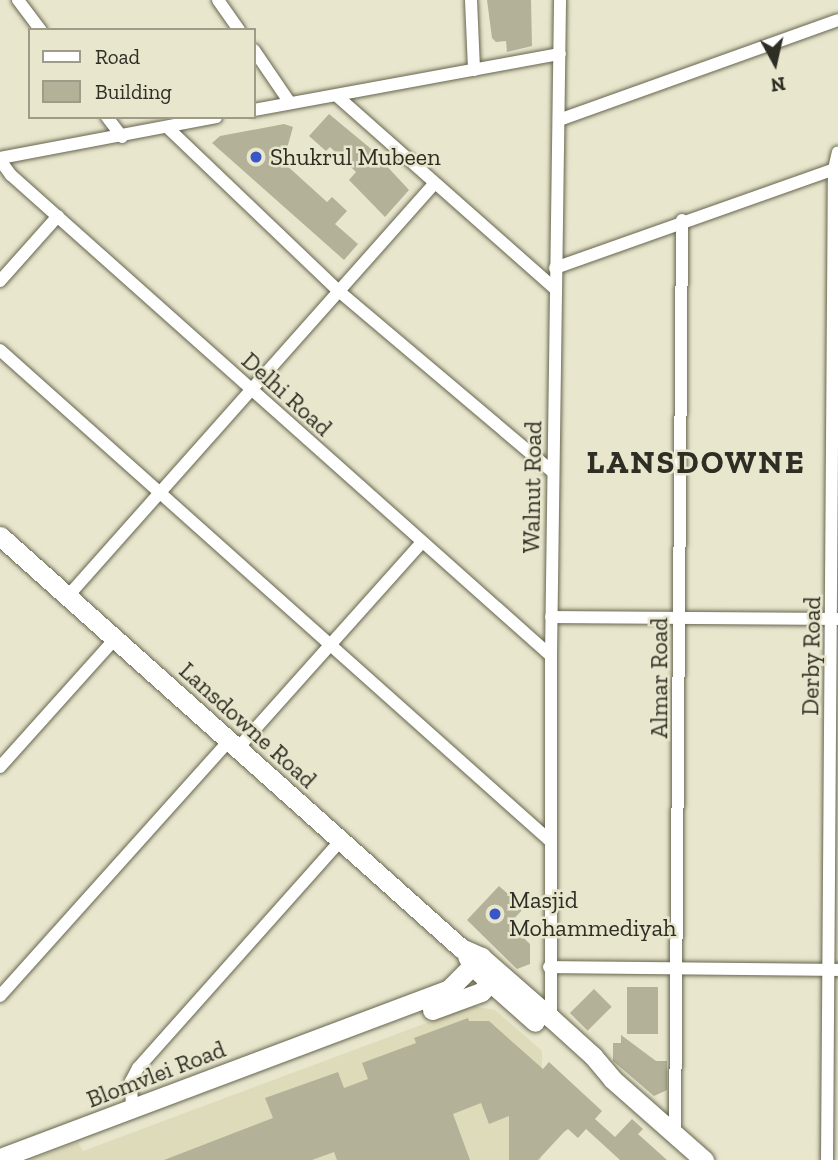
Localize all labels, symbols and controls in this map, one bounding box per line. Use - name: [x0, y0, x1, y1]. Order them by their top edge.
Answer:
- legend: [28, 28, 256, 119]
- north arrow: [740, 28, 810, 98]
- text: Road: [95, 44, 140, 69]
- text: N: [769, 72, 787, 97]
- text: Building: [95, 79, 172, 104]
- place label: Shukrul Mubeen: [270, 143, 441, 171]
- marker: Shukrul Mubeen: [248, 149, 264, 165]
- street label: Delhi Road: [236, 346, 338, 442]
- street label: Walnut Road: [516, 421, 548, 553]
- district label: LANSDOWNE: [588, 443, 804, 481]
- street label: Derby Road: [796, 596, 826, 716]
- street label: Almar Road: [645, 617, 673, 739]
- street label: Lansdowne Road: [173, 656, 323, 794]
- place label: Masjid Mohammediyah: [509, 886, 677, 942]
- marker: Masjid Mohammediyah: [487, 906, 503, 922]
- street label: Blomvlei Road: [82, 1034, 230, 1114]

